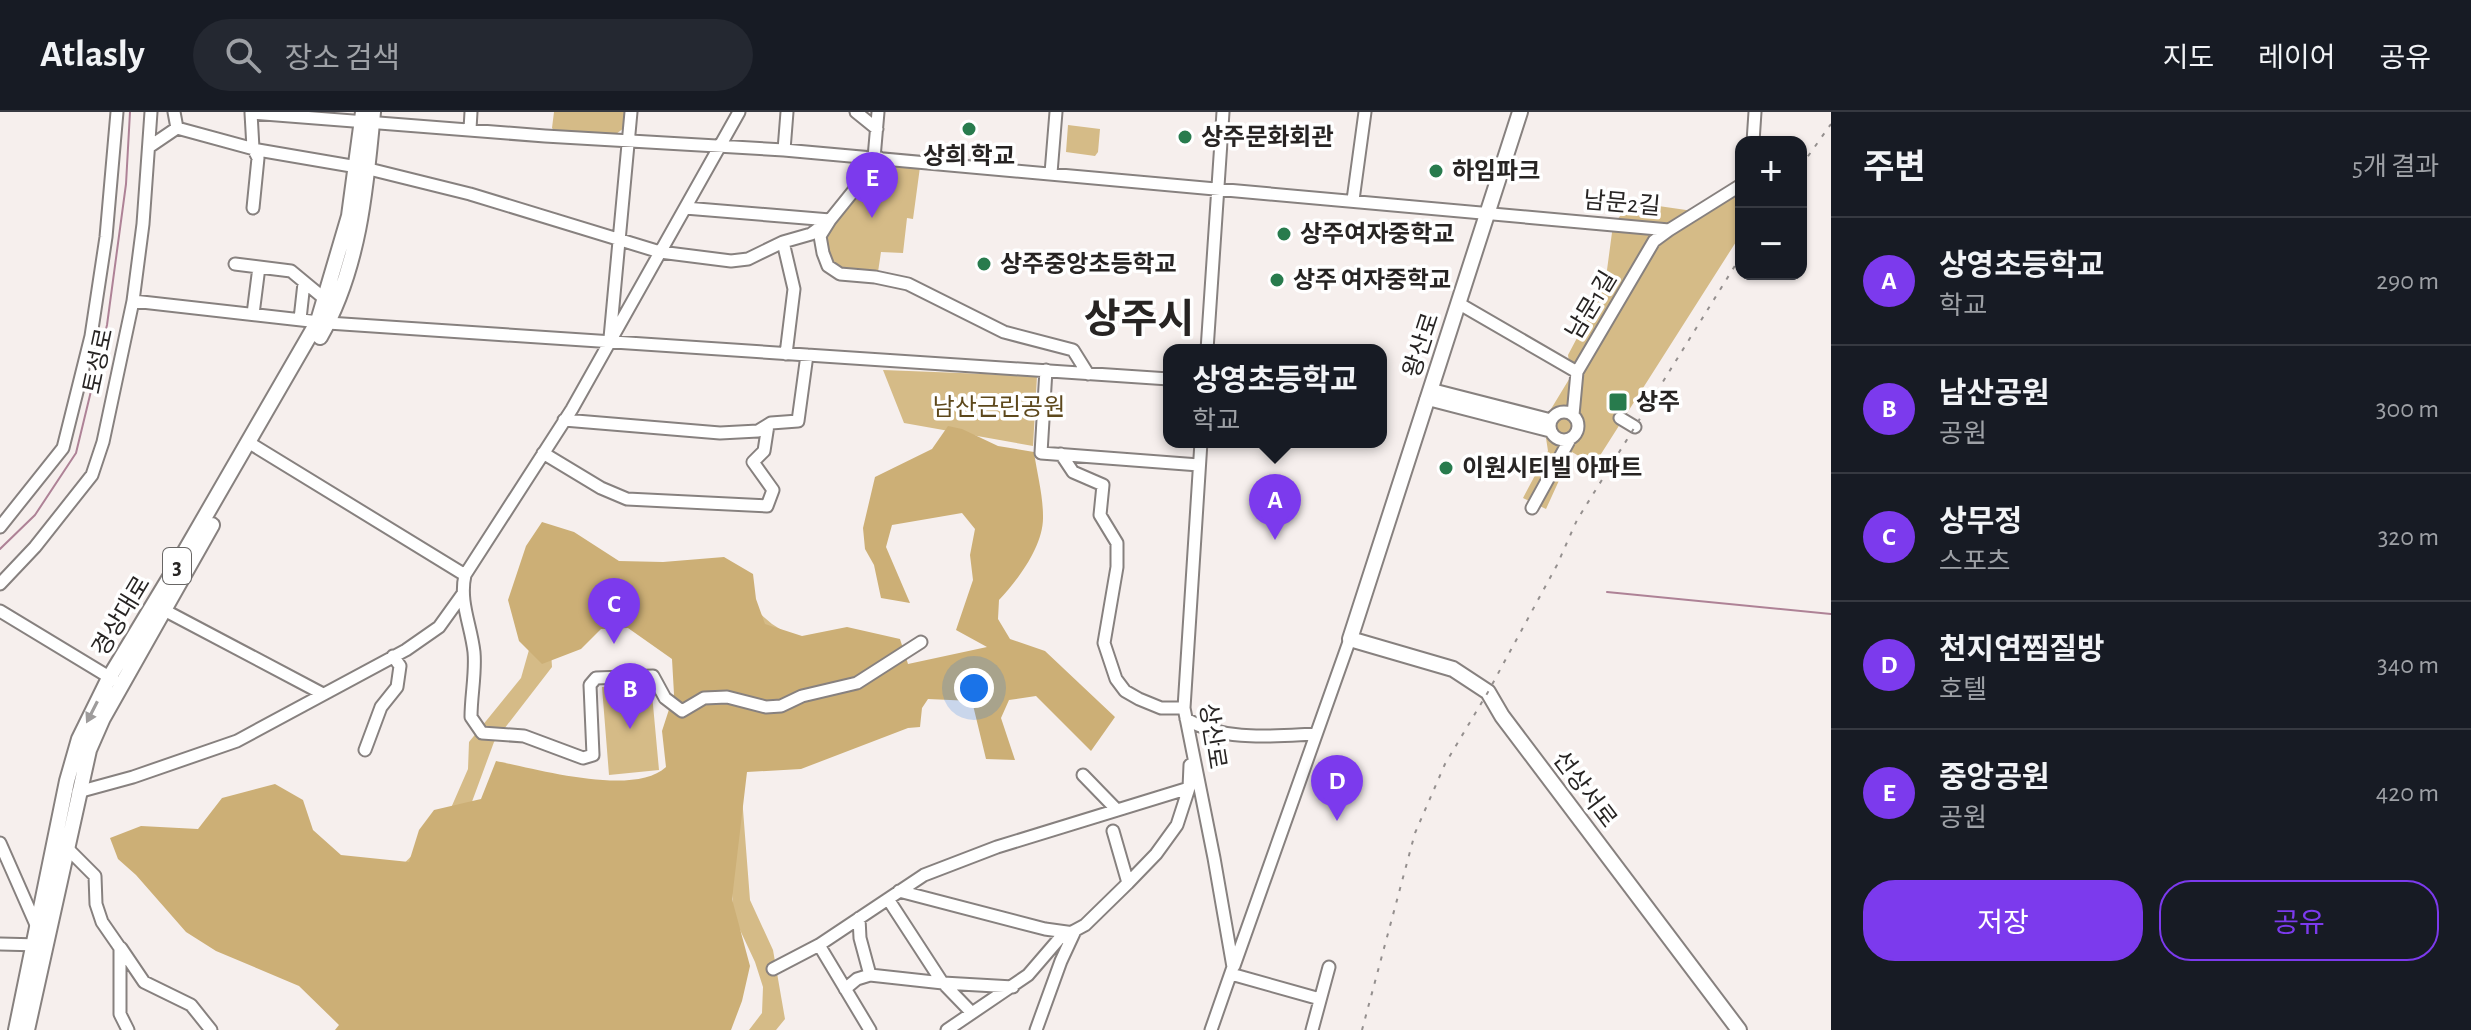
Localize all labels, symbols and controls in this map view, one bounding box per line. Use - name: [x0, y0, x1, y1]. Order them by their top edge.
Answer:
- search box: [193, 19, 753, 91]
- icon: search: [221, 33, 265, 77]
- text: Atlasly: [40, 36, 145, 74]
- text: 장소 검색: [285, 44, 400, 74]
- text: 지도: [2163, 45, 2214, 73]
- text: 레이어: [2258, 45, 2335, 73]
- text: 공유: [2379, 45, 2431, 73]
- marker: 상희 학교: [960, 120, 978, 138]
- place label: 상주문화회관: [1201, 124, 1333, 150]
- marker: 상주문화회관: [1176, 128, 1194, 146]
- map controls: [1735, 136, 1807, 280]
- button: +: [1735, 136, 1807, 208]
- place label: 상희 학교: [923, 143, 1015, 169]
- text: 주변: [1863, 151, 1926, 185]
- pin: E: [846, 152, 898, 218]
- text: 5개 결과: [2352, 154, 2439, 180]
- place label: 하임파크: [1452, 158, 1540, 184]
- marker: 하임파크: [1427, 162, 1445, 180]
- street label: 남문2길: [1582, 188, 1661, 219]
- button: −: [1735, 208, 1807, 280]
- place label: 상주여자중학교: [1300, 221, 1455, 247]
- marker: 상주여자중학교: [1275, 225, 1293, 243]
- place label: 상주중앙초등학교: [1000, 251, 1177, 277]
- text: 상영초등학교: [1939, 251, 2105, 281]
- marker: 상주중앙초등학교: [975, 255, 993, 273]
- place label: 상주 여자중학교: [1293, 267, 1451, 293]
- street label: 남문1길: [1562, 267, 1621, 344]
- text: A: [1881, 268, 1897, 294]
- text: 290 m: [2376, 268, 2439, 294]
- marker: 상주 여자중학교: [1268, 271, 1286, 289]
- text: 학교: [1939, 293, 1987, 319]
- district label: 상주시: [1084, 298, 1194, 340]
- street label: 왕산로: [1399, 310, 1444, 381]
- street label: 토성로: [79, 326, 118, 396]
- popup: [1163, 344, 1387, 448]
- text: 상영초등학교: [1192, 366, 1358, 396]
- text: 남산공원: [1939, 379, 2049, 409]
- place label: 상주: [1636, 389, 1680, 415]
- marker: 상주: [1607, 391, 1629, 413]
- park label: 남산근린공원: [933, 395, 1065, 420]
- text: B: [1881, 396, 1897, 422]
- text: 300 m: [2376, 396, 2439, 422]
- text: 학교: [1192, 408, 1240, 434]
- text: 공원: [1939, 421, 1987, 447]
- place label: 이원시티빌 아파트: [1462, 455, 1642, 481]
- marker: 이원시티빌 아파트: [1437, 459, 1455, 477]
- pin: A: [1249, 474, 1301, 540]
- text: 상무정: [1939, 507, 2022, 537]
- text: C: [1882, 524, 1896, 550]
- text: 320 m: [2378, 524, 2439, 550]
- road number: 3: [163, 548, 191, 584]
- text: 스포츠: [1939, 549, 2011, 575]
- street label: 경상대로: [88, 572, 155, 661]
- pin: C: [588, 578, 640, 644]
- text: 천지연찜질방: [1939, 635, 2105, 665]
- text: D: [1880, 652, 1898, 678]
- text: 340 m: [2377, 652, 2439, 678]
- pin: B: [604, 663, 656, 729]
- your location: [954, 668, 994, 708]
- text: 호텔: [1939, 677, 1987, 703]
- one-way arrow: [85, 700, 98, 723]
- street label: 상산로: [1195, 701, 1230, 771]
- street label: 선상서로: [1548, 747, 1621, 832]
- pin: D: [1311, 755, 1363, 821]
- text: 중앙공원: [1939, 763, 2049, 793]
- text: E: [1882, 780, 1896, 806]
- text: 420 m: [2376, 780, 2439, 806]
- text: 공원: [1939, 805, 1987, 831]
- button: 저장: [1863, 880, 2143, 961]
- button: 공유: [2159, 880, 2439, 961]

